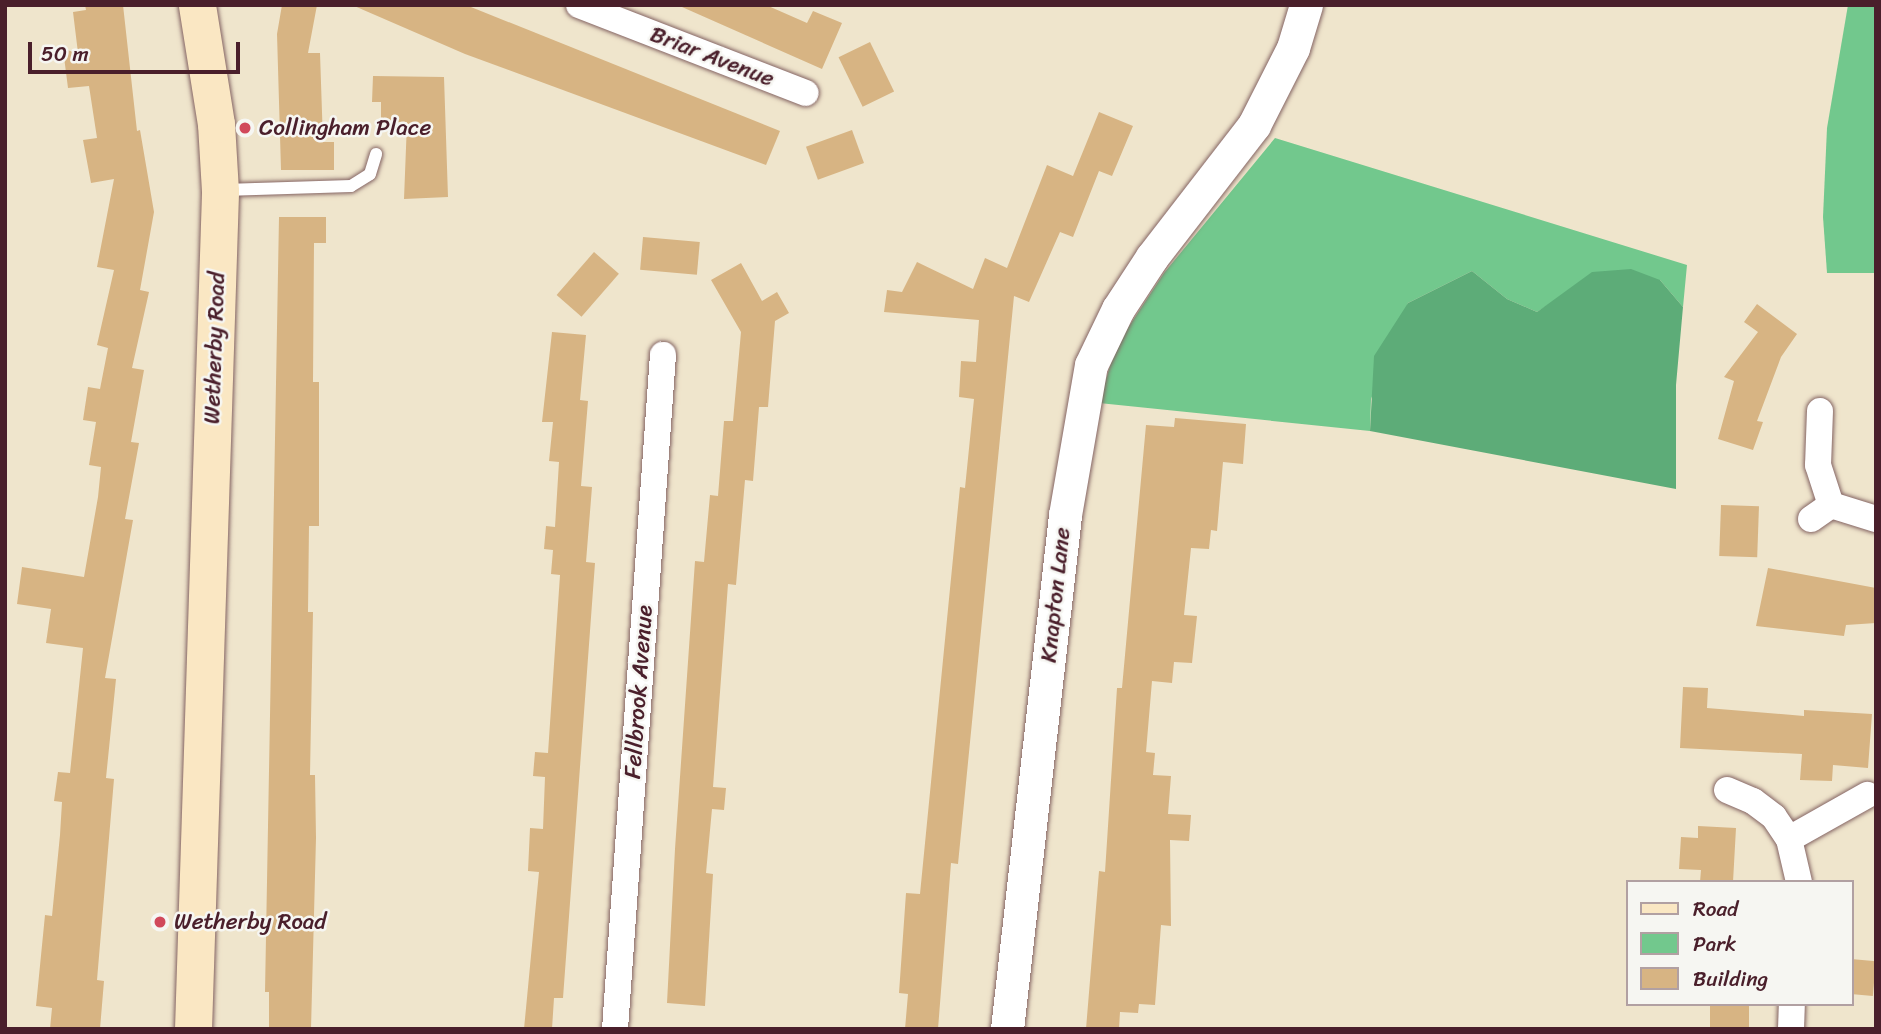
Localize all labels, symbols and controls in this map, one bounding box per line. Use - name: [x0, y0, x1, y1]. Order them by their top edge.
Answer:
- street label: Briar Avenue: [646, 21, 778, 93]
- scale bar: [32, 28, 243, 72]
- text: 50 m: [41, 35, 89, 73]
- place label: Collingham Place: [259, 114, 431, 142]
- marker: Collingham Place: [237, 120, 253, 136]
- street label: Wetherby Road: [199, 271, 231, 425]
- street label: Knapton Lane: [1035, 526, 1077, 664]
- street label: Fellbrook Avenue: [619, 604, 659, 780]
- legend: [1626, 880, 1853, 1006]
- text: Road: [1693, 890, 1738, 928]
- place label: Wetherby Road: [174, 908, 327, 936]
- marker: Wetherby Road: [152, 914, 168, 930]
- text: Park: [1693, 925, 1736, 963]
- text: Building: [1693, 960, 1768, 998]

